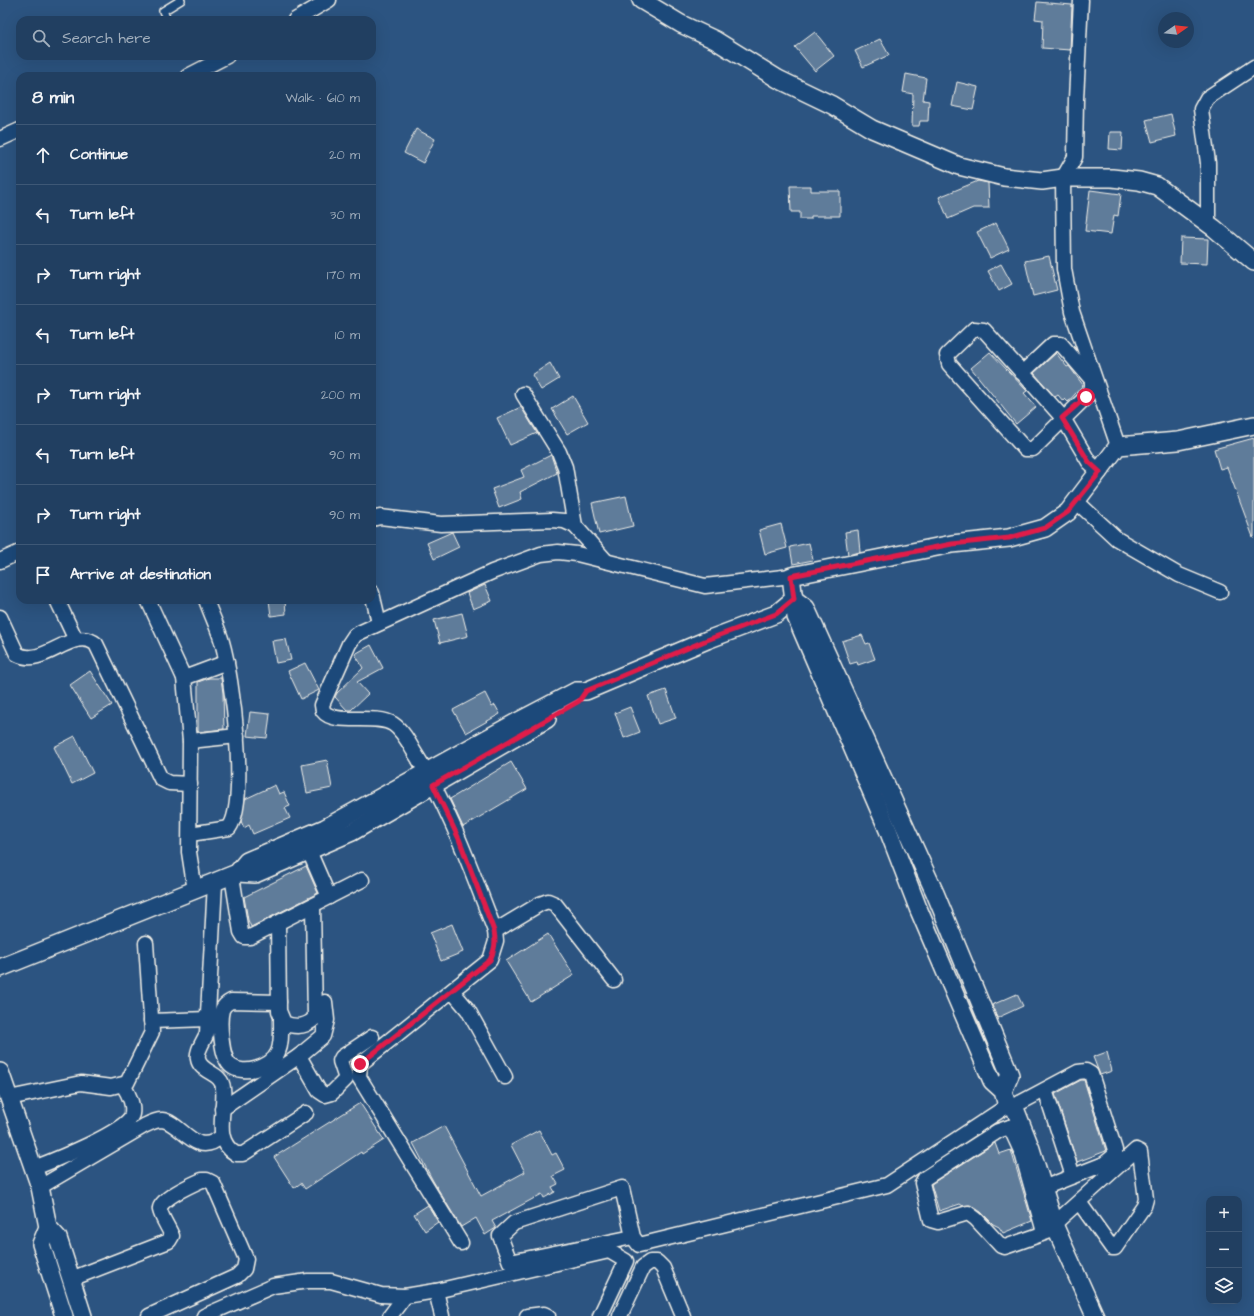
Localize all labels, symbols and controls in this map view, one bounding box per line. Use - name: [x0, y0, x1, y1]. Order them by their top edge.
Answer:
- north arrow: [1158, 12, 1194, 48]
- search box: [16, 16, 376, 60]
- icon: search: [30, 27, 52, 49]
- text: Search here: [62, 28, 151, 49]
- text: 8 min: [32, 86, 74, 110]
- text: Walk · 610 m: [286, 89, 360, 107]
- icon: ahead: [32, 144, 54, 166]
- text: Continue: [70, 144, 128, 165]
- text: 20 m: [329, 146, 360, 164]
- icon: left: [32, 204, 54, 226]
- text: Turn left: [70, 204, 134, 225]
- text: 30 m: [330, 206, 360, 224]
- icon: right: [32, 264, 54, 286]
- text: Turn right: [70, 264, 141, 285]
- text: 170 m: [327, 266, 360, 284]
- icon: left: [32, 324, 54, 346]
- text: Turn left: [70, 324, 134, 345]
- text: 10 m: [335, 326, 360, 344]
- icon: right: [32, 384, 54, 406]
- text: Turn right: [70, 384, 141, 405]
- text: 200 m: [321, 386, 360, 404]
- route start: [1077, 388, 1095, 406]
- icon: left: [32, 444, 54, 466]
- text: Turn left: [70, 444, 134, 465]
- text: 90 m: [329, 446, 360, 464]
- icon: right: [32, 504, 54, 526]
- text: Turn right: [70, 504, 141, 525]
- text: 90 m: [329, 506, 360, 524]
- icon: arrive: [32, 564, 54, 586]
- text: Arrive at destination: [70, 564, 211, 585]
- route end: [351, 1055, 369, 1073]
- map controls: [1206, 1196, 1242, 1304]
- button: +: [1206, 1196, 1242, 1232]
- button: −: [1206, 1232, 1242, 1268]
- button: layers: [1206, 1268, 1242, 1304]

